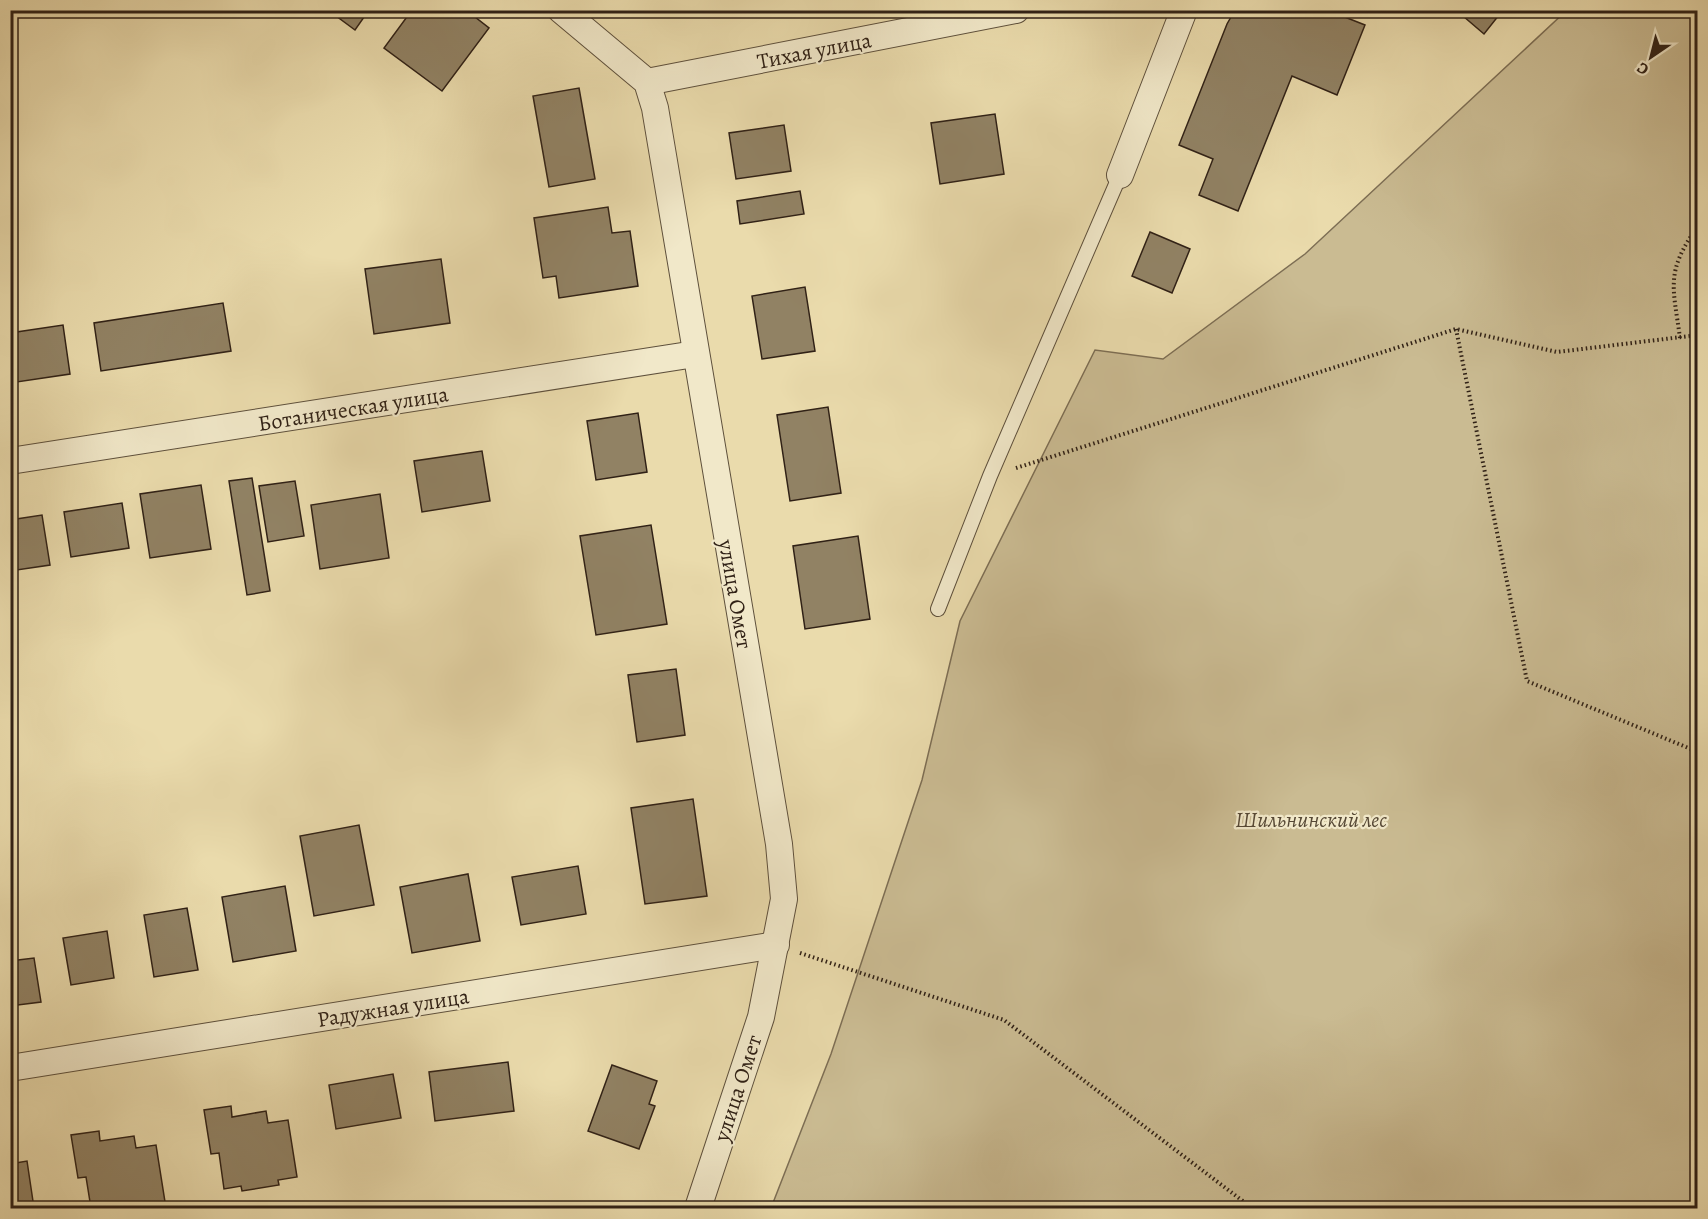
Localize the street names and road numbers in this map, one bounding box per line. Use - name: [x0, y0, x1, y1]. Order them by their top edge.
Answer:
- street label: Тихая улица: [754, 25, 875, 77]
- street label: Ботаническая улица: [256, 379, 451, 439]
- street label: улица Омет: [710, 536, 759, 651]
- street label: Радужная улица: [315, 981, 472, 1035]
- street label: улица Омет: [706, 1031, 769, 1146]

